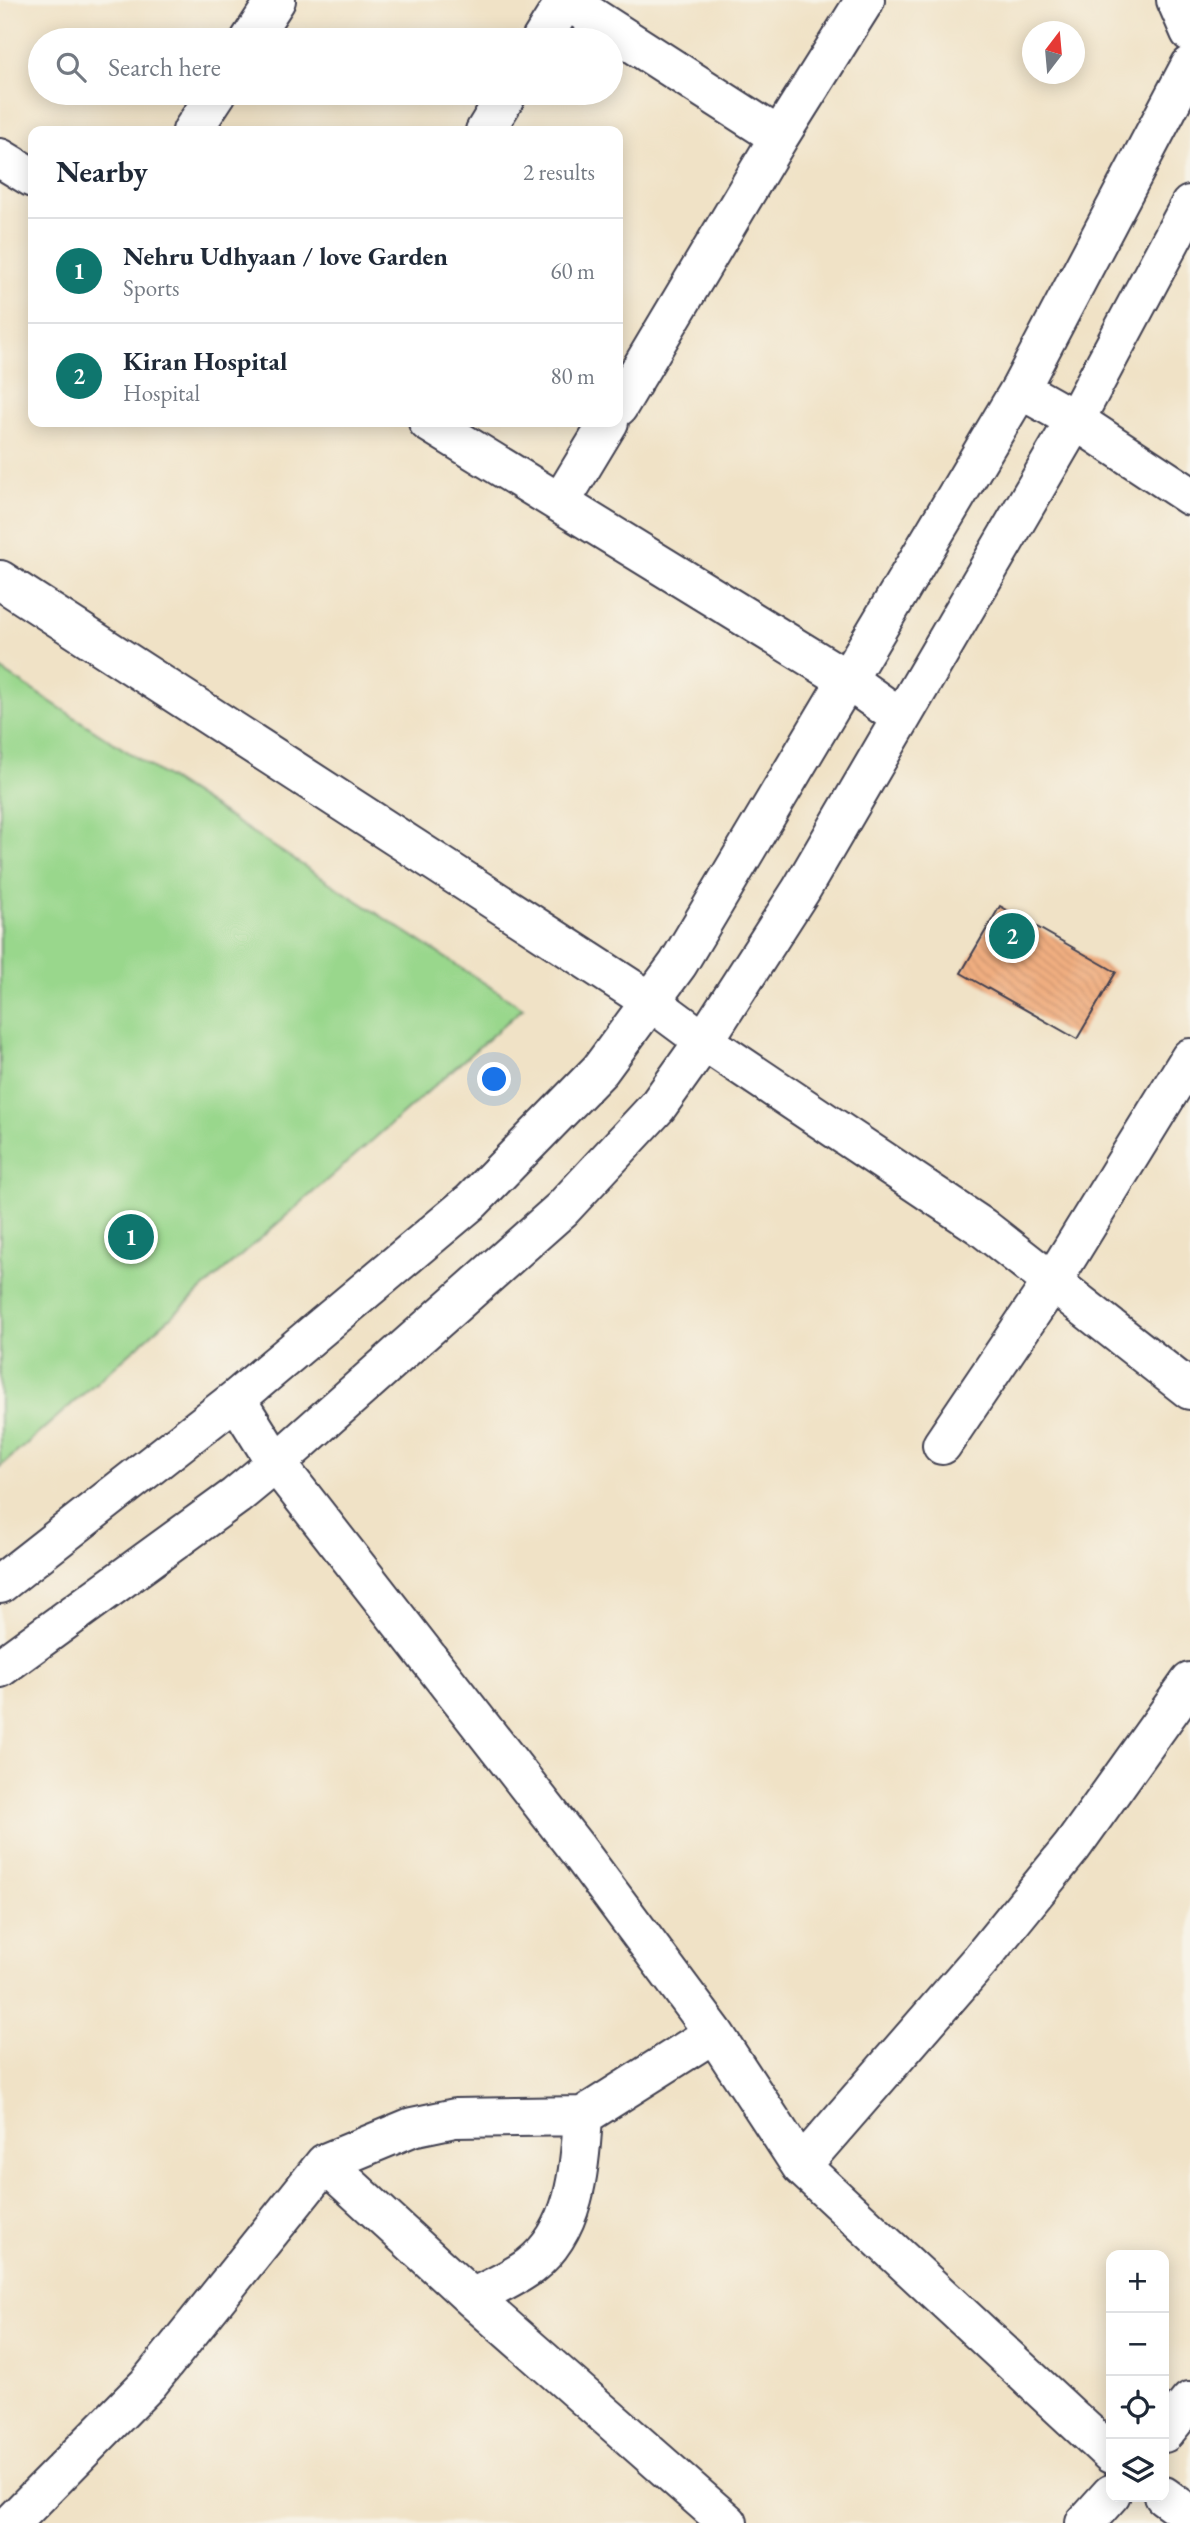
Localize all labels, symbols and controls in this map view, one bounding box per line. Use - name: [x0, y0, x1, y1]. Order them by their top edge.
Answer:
- north arrow: [1022, 21, 1085, 84]
- search box: [28, 28, 623, 105]
- icon: search: [52, 48, 90, 86]
- text: Search here: [108, 50, 221, 84]
- text: Nearby: [56, 152, 148, 191]
- text: 2 results: [523, 157, 595, 187]
- text: Nehru Udhyaan / love Garden: [123, 239, 448, 273]
- text: 1: [73, 256, 85, 286]
- text: 60 m: [550, 256, 595, 286]
- text: Sports: [123, 273, 179, 303]
- text: Kiran Hospital: [123, 344, 287, 378]
- text: 2: [73, 361, 85, 391]
- text: 80 m: [550, 361, 595, 391]
- text: Hospital: [123, 378, 200, 408]
- pin: 2: [989, 910, 1035, 962]
- your location: [477, 1062, 511, 1096]
- pin: 1: [108, 1211, 154, 1263]
- map controls: [1106, 2250, 1169, 2502]
- button: +: [1106, 2250, 1169, 2313]
- button: −: [1106, 2313, 1169, 2376]
- button: locate: [1106, 2376, 1169, 2439]
- button: layers: [1106, 2439, 1169, 2502]

